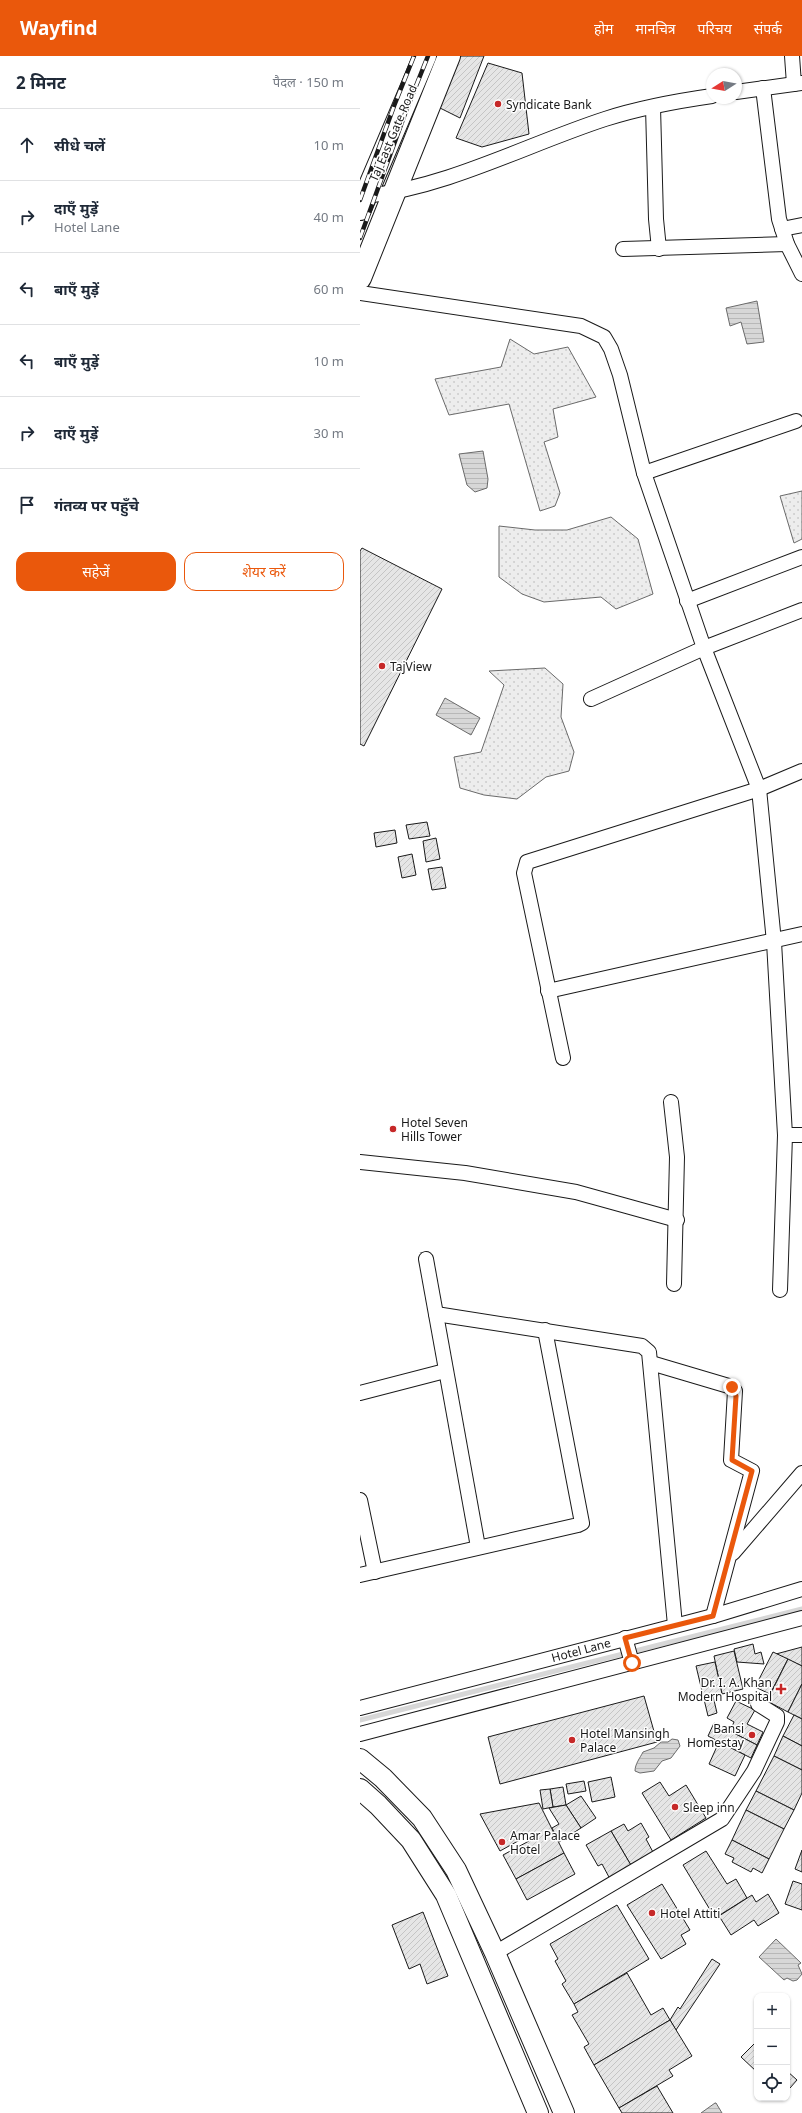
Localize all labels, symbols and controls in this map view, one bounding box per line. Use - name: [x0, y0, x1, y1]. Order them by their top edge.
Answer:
- text: Wayfind: [20, 15, 98, 41]
- text: होम: [594, 19, 613, 38]
- text: मानचित्र: [635, 19, 676, 38]
- text: परिचय: [698, 19, 732, 38]
- text: संपर्क: [754, 19, 782, 38]
- north arrow: [706, 68, 742, 104]
- text: 2 मिनट: [16, 71, 66, 94]
- text: पैदल · 150 m: [273, 73, 344, 91]
- street label: Taj East Gate Road: [365, 82, 421, 184]
- place label: Syndicate Bank: [506, 96, 592, 113]
- marker: Syndicate Bank: [493, 99, 503, 109]
- icon: ahead: [16, 134, 38, 156]
- text: सीधे चलें: [54, 135, 105, 155]
- text: 10 m: [314, 136, 344, 154]
- text: दाएँ मुड़ें: [54, 198, 98, 218]
- icon: right: [16, 206, 38, 228]
- text: 40 m: [314, 208, 344, 226]
- text: Hotel Lane: [54, 218, 120, 236]
- icon: left: [16, 278, 38, 300]
- text: बाएँ मुड़ें: [54, 279, 99, 299]
- text: 60 m: [314, 280, 344, 298]
- icon: left: [16, 350, 38, 372]
- text: बाएँ मुड़ें: [54, 351, 99, 371]
- text: 10 m: [314, 352, 344, 370]
- icon: right: [16, 422, 38, 444]
- text: दाएँ मुड़ें: [54, 423, 98, 443]
- text: 30 m: [314, 424, 344, 442]
- icon: arrive: [16, 494, 38, 516]
- text: गंतव्य पर पहुँचे: [54, 495, 139, 515]
- button: सहेजें: [16, 552, 176, 591]
- button: शेयर करें: [184, 552, 344, 591]
- place label: TajView: [390, 658, 432, 675]
- marker: TajView: [377, 661, 387, 671]
- place label: Hotel Seven Hills Tower: [401, 1114, 468, 1145]
- marker: Hotel Seven Hills Tower: [388, 1124, 398, 1134]
- route end: [723, 1378, 741, 1396]
- street label: Hotel Lane: [549, 1634, 613, 1666]
- route start: [623, 1654, 641, 1672]
- place label: Dr. I. A. Khan Modern Hospital: [678, 1674, 772, 1705]
- marker: Dr. I. A. Khan Modern Hospital: [775, 1683, 787, 1695]
- place label: Bansi Homestay: [687, 1720, 745, 1751]
- place label: Hotel Mansingh Palace: [580, 1725, 670, 1756]
- marker: Bansi Homestay: [747, 1730, 757, 1740]
- marker: Hotel Mansingh Palace: [567, 1735, 577, 1745]
- place label: Sleep inn: [683, 1799, 735, 1816]
- marker: Sleep inn: [670, 1802, 680, 1812]
- place label: Amar Palace Hotel: [510, 1827, 580, 1858]
- marker: Amar Palace Hotel: [497, 1837, 507, 1847]
- place label: Hotel Attiti: [660, 1905, 720, 1922]
- marker: Hotel Attiti: [647, 1908, 657, 1918]
- map controls: [754, 1993, 790, 2101]
- button: +: [754, 1993, 790, 2029]
- button: −: [754, 2029, 790, 2065]
- button: locate: [754, 2065, 790, 2101]

